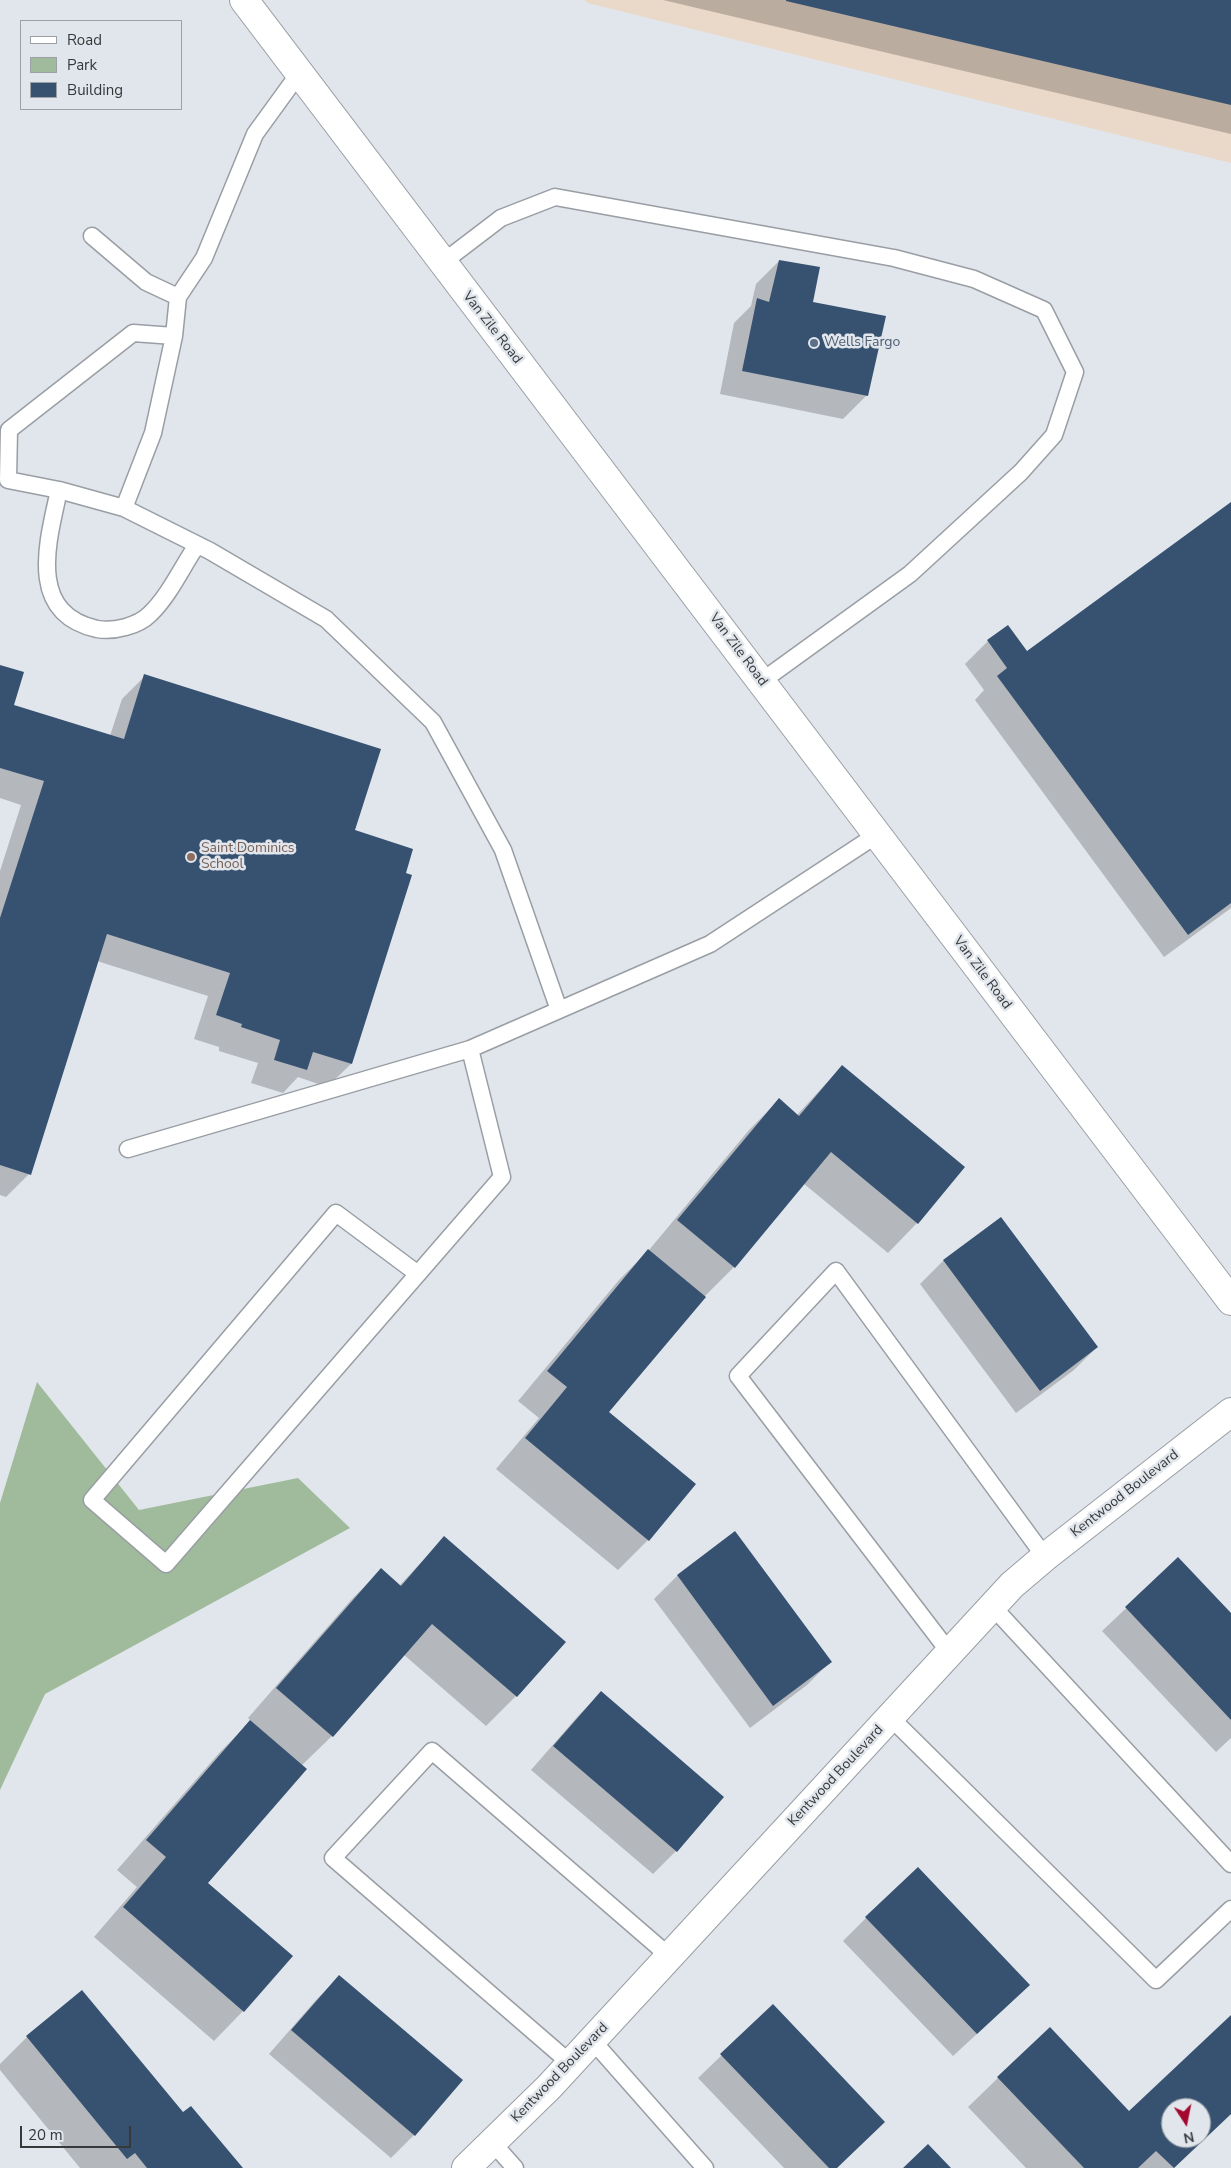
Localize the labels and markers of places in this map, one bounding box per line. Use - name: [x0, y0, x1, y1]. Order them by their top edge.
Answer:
- place label: Wells Fargo: [824, 335, 900, 351]
- marker: Wells Fargo: [808, 337, 820, 349]
- place label: Saint Dominics School: [201, 841, 295, 874]
- marker: Saint Dominics School: [185, 851, 197, 863]

